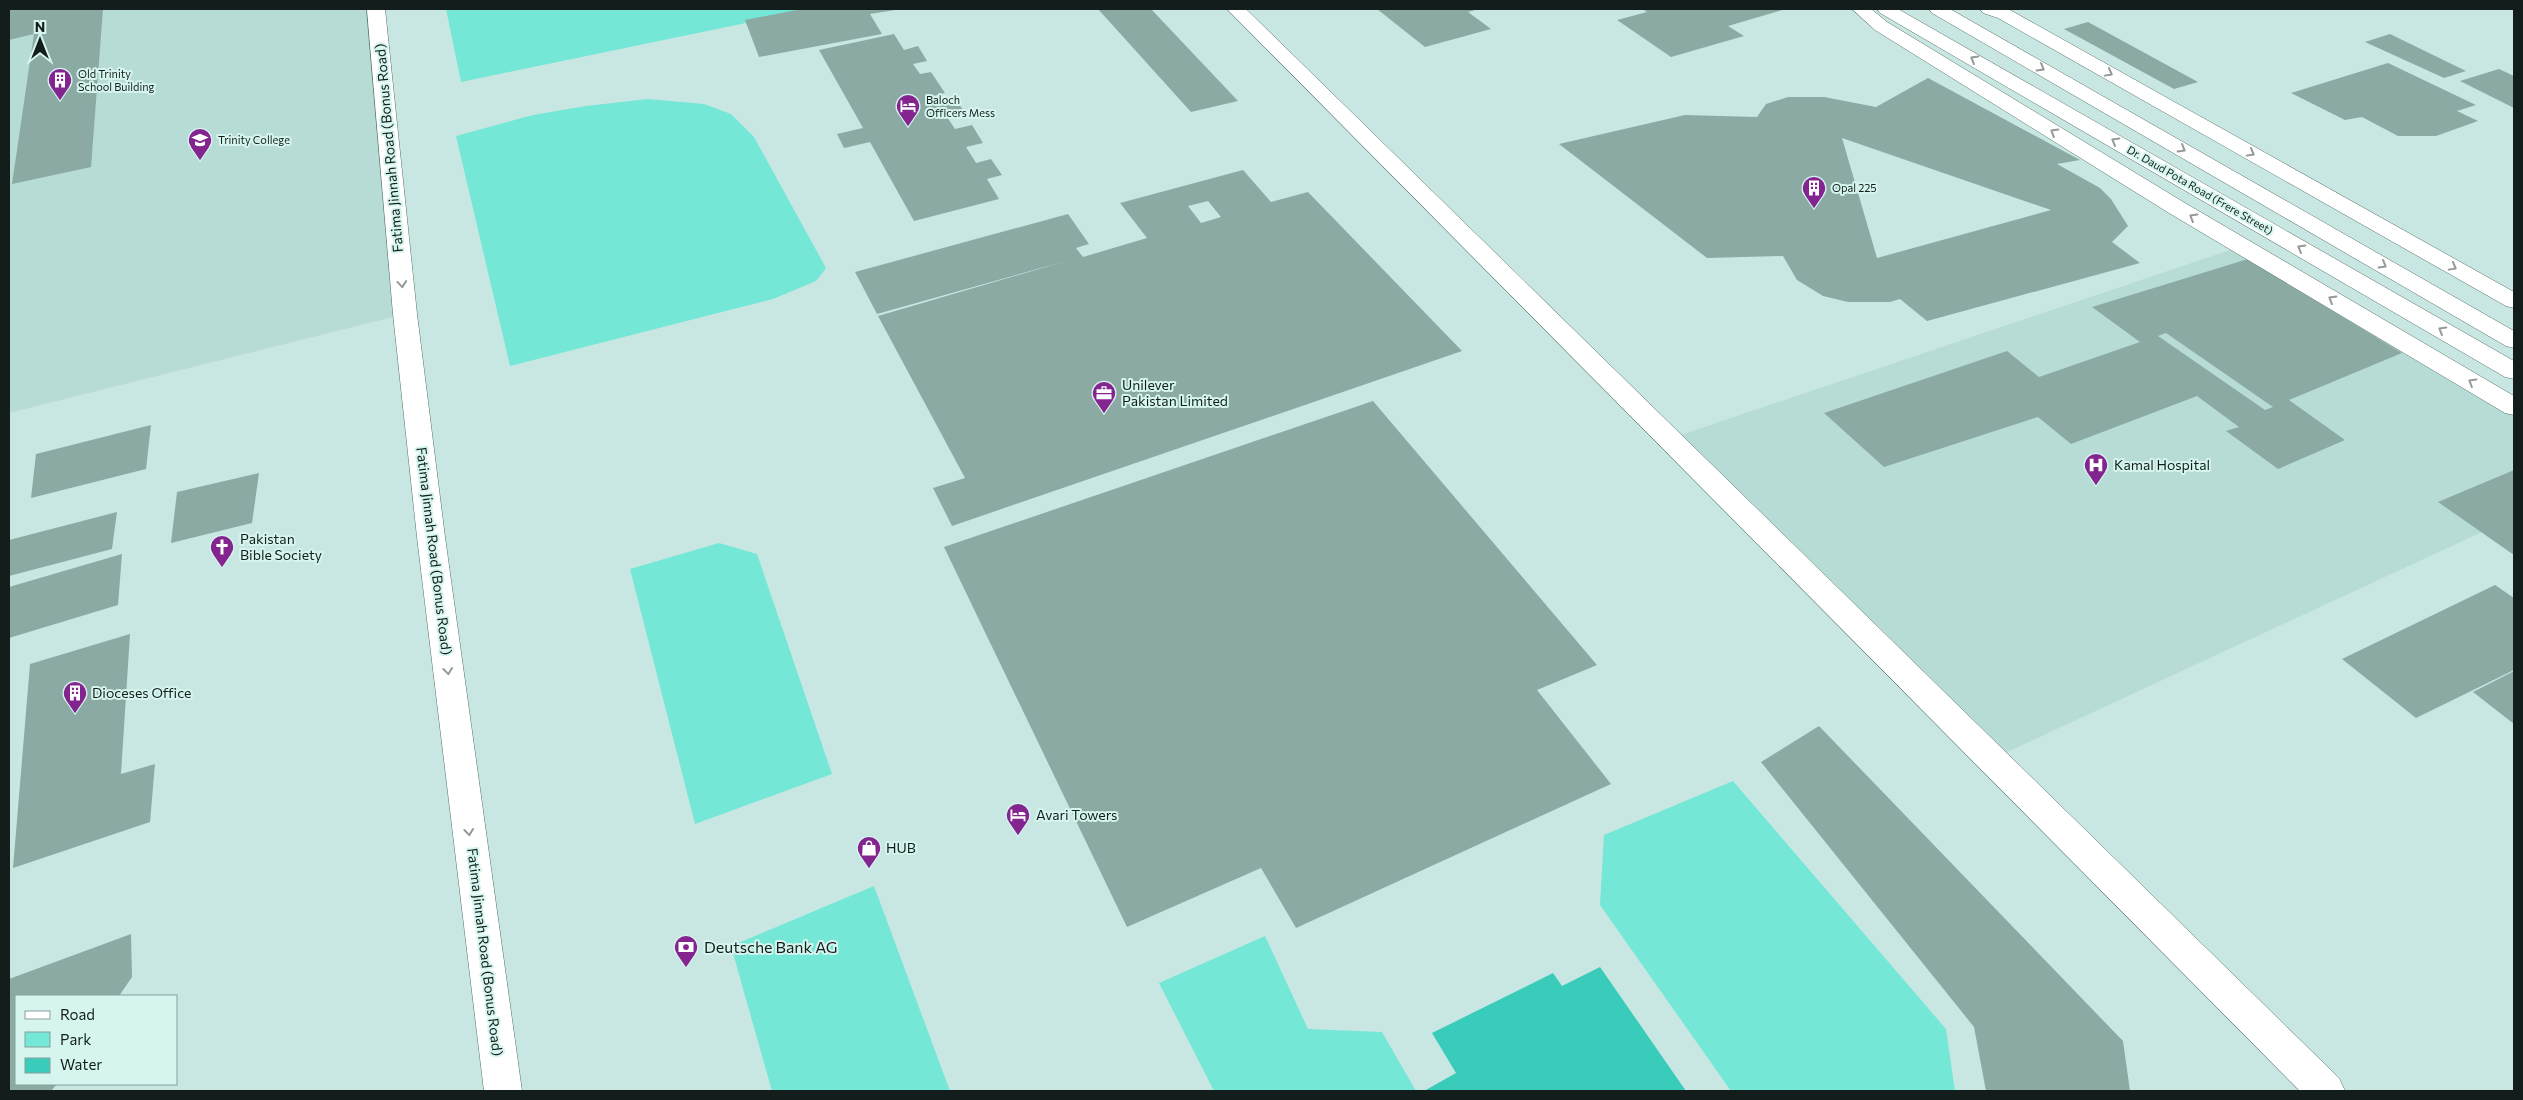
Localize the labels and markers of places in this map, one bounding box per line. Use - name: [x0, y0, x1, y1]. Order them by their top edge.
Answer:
- building icon: Old Trinity School Building: [47, 67, 73, 101]
- place label: Old Trinity School Building: [78, 67, 155, 93]
- hotel icon: Baloch Officers Mess: [895, 93, 921, 127]
- place label: Baloch Officers Mess: [926, 93, 995, 119]
- school or university icon: Trinity College: [187, 127, 213, 161]
- place label: Trinity College: [218, 133, 290, 146]
- building icon: Opal 225: [1801, 175, 1827, 209]
- place label: Opal 225: [1832, 181, 1877, 194]
- place label: Unilever Pakistan Limited: [1122, 376, 1228, 409]
- office icon: Unilever Pakistan Limited: [1091, 380, 1117, 414]
- hospital icon: Kamal Hospital: [2083, 452, 2109, 486]
- place label: Kamal Hospital: [2114, 456, 2210, 473]
- place label: Pakistan Bible Society: [240, 530, 322, 563]
- church icon: Pakistan Bible Society: [209, 534, 235, 568]
- building icon: Dioceses Office: [62, 680, 88, 714]
- place label: Dioceses Office: [92, 684, 191, 701]
- hotel icon: Avari Towers: [1005, 802, 1031, 836]
- place label: Avari Towers: [1036, 806, 1117, 823]
- shop icon: HUB: [856, 835, 882, 869]
- place label: HUB: [886, 839, 916, 856]
- bank icon: Deutsche Bank AG: [673, 934, 699, 968]
- place label: Deutsche Bank AG: [704, 937, 837, 956]

